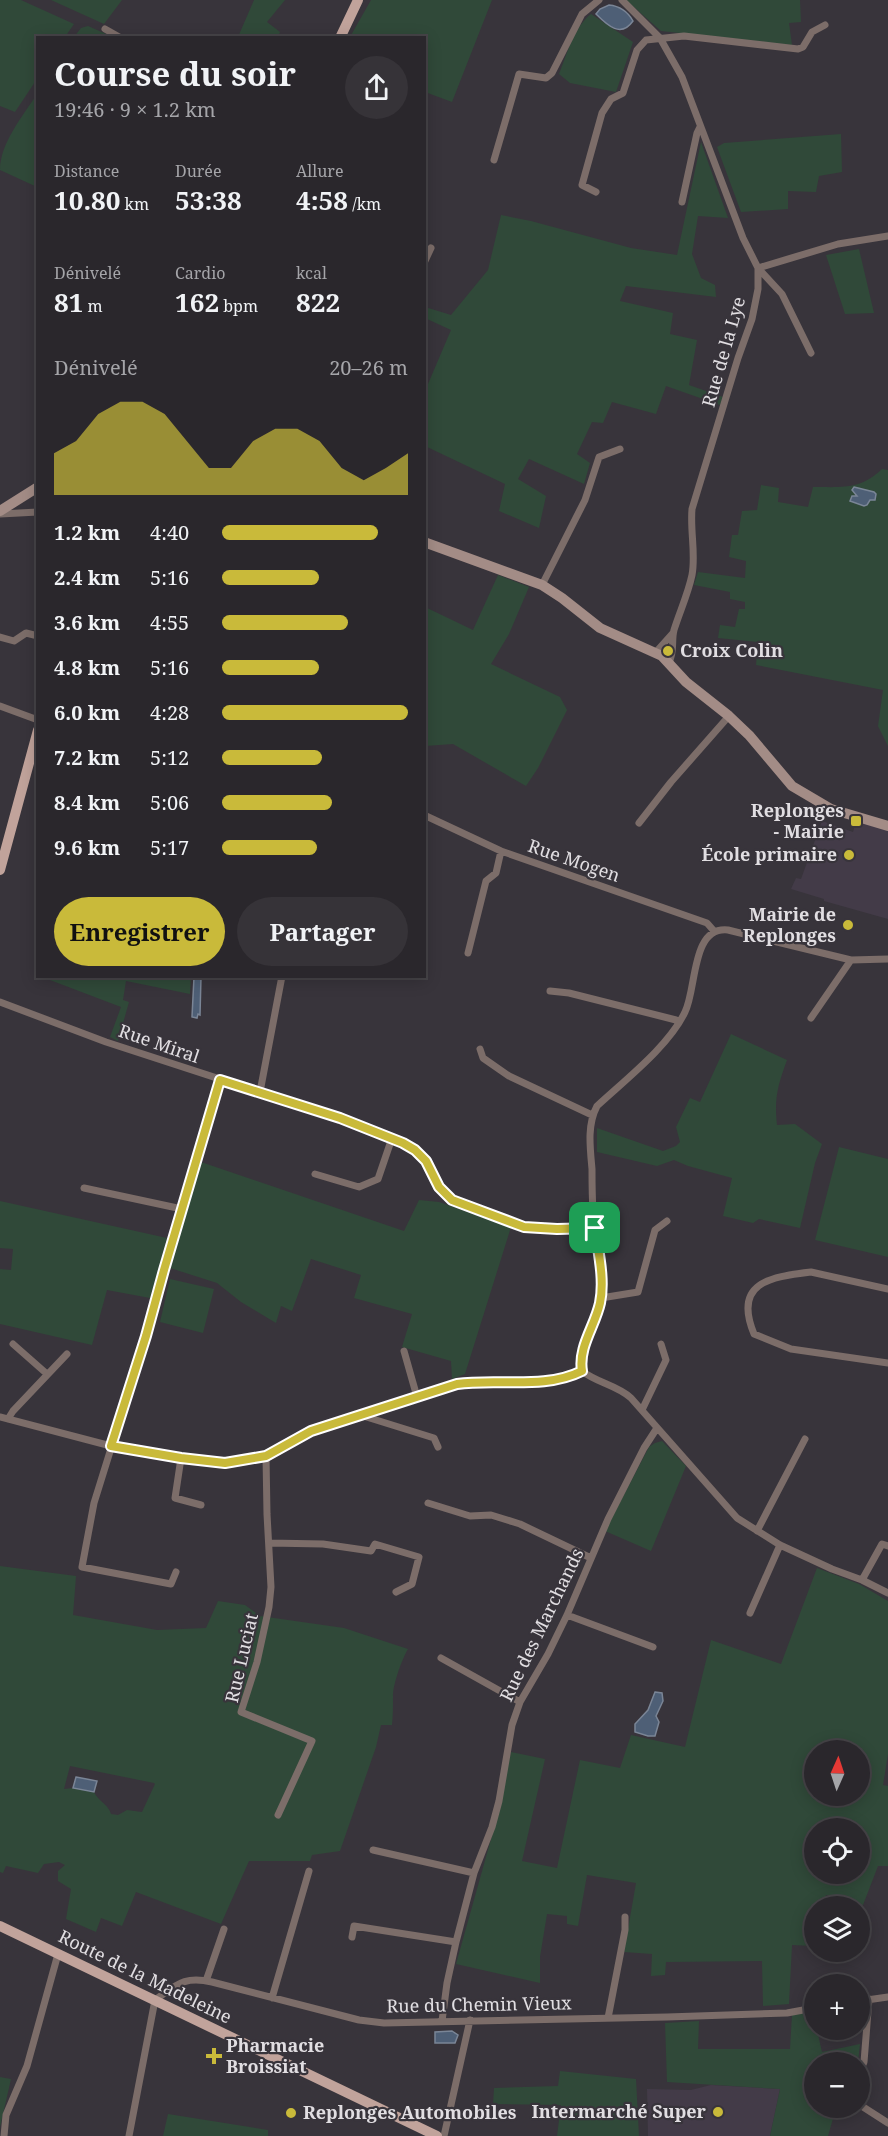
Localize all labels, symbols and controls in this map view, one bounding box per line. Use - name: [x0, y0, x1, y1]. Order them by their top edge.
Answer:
- text: Course du soir: [54, 51, 296, 96]
- button: share: [345, 56, 408, 119]
- text: 19:46 · 9 × 1.2 km: [54, 96, 216, 123]
- text: Distance: [54, 160, 119, 182]
- text: Durée: [175, 160, 221, 182]
- text: Allure: [296, 160, 343, 182]
- text: 10.80: [54, 182, 120, 218]
- text: 53:38: [175, 182, 242, 218]
- text: 4:58: [296, 182, 348, 218]
- text: km: [120, 193, 149, 215]
- text: /km: [348, 193, 381, 215]
- text: Dénivelé: [54, 262, 121, 284]
- text: Cardio: [175, 262, 226, 284]
- text: kcal: [296, 262, 327, 284]
- text: 81: [54, 284, 83, 320]
- text: 162: [175, 284, 219, 320]
- text: 822: [296, 284, 340, 320]
- street label: Rue de la Lye: [696, 294, 750, 410]
- text: m: [83, 295, 103, 317]
- text: bpm: [219, 295, 258, 317]
- text: Dénivelé: [54, 354, 138, 381]
- text: 20–26 m: [329, 354, 408, 381]
- text: 1.2 km: [54, 519, 120, 546]
- text: 4:40: [150, 519, 189, 546]
- text: 2.4 km: [54, 564, 120, 591]
- text: 5:16: [150, 564, 189, 591]
- text: 3.6 km: [54, 609, 120, 636]
- text: 4:55: [150, 609, 189, 636]
- place label: Croix Colin: [680, 638, 783, 662]
- marker: Croix Colin: [661, 644, 675, 658]
- text: 4.8 km: [54, 654, 120, 681]
- text: 5:16: [150, 654, 189, 681]
- text: 6.0 km: [54, 699, 120, 726]
- text: 4:28: [150, 699, 189, 726]
- text: 7.2 km: [54, 744, 120, 771]
- text: 5:12: [150, 744, 189, 771]
- text: 8.4 km: [54, 789, 120, 816]
- text: 5:06: [150, 789, 189, 816]
- place label: Replonges - Mairie: [751, 798, 844, 843]
- marker: Replonges - Mairie: [849, 814, 863, 828]
- street label: Rue Mogen: [525, 833, 624, 887]
- text: 9.6 km: [54, 834, 120, 861]
- text: 5:17: [150, 834, 189, 861]
- place label: École primaire: [701, 842, 837, 866]
- marker: École primaire: [842, 848, 856, 862]
- button: Enregistrer: [54, 897, 225, 966]
- button: Partager: [237, 897, 408, 966]
- place label: Mairie de Replonges: [743, 902, 836, 947]
- marker: Mairie de Replonges: [841, 918, 855, 932]
- street label: Rue Miral: [116, 1018, 203, 1068]
- pin: [569, 1202, 620, 1253]
- icon: arrive: [578, 1211, 611, 1244]
- street label: Rue des Marchands: [494, 1544, 589, 1705]
- street label: Rue Luciat: [219, 1611, 263, 1705]
- north arrow: [804, 1740, 870, 1806]
- map controls: [804, 1740, 870, 2118]
- button: locate: [804, 1818, 870, 1884]
- button: layers: [804, 1896, 870, 1962]
- street label: Route de la Madeleine: [55, 1924, 236, 2029]
- button: +: [804, 1974, 870, 2040]
- street label: Rue du Chemin Vieux: [386, 1990, 572, 2018]
- place label: Pharmacie Broissiat: [226, 2033, 324, 2078]
- marker: Pharmacie Broissiat: [207, 2049, 221, 2063]
- button: −: [804, 2052, 870, 2118]
- place label: Intermarché Super: [532, 2099, 707, 2123]
- place label: Replonges Automobiles: [303, 2100, 517, 2124]
- marker: Intermarché Super: [711, 2105, 725, 2119]
- marker: Replonges Automobiles: [284, 2106, 298, 2120]

